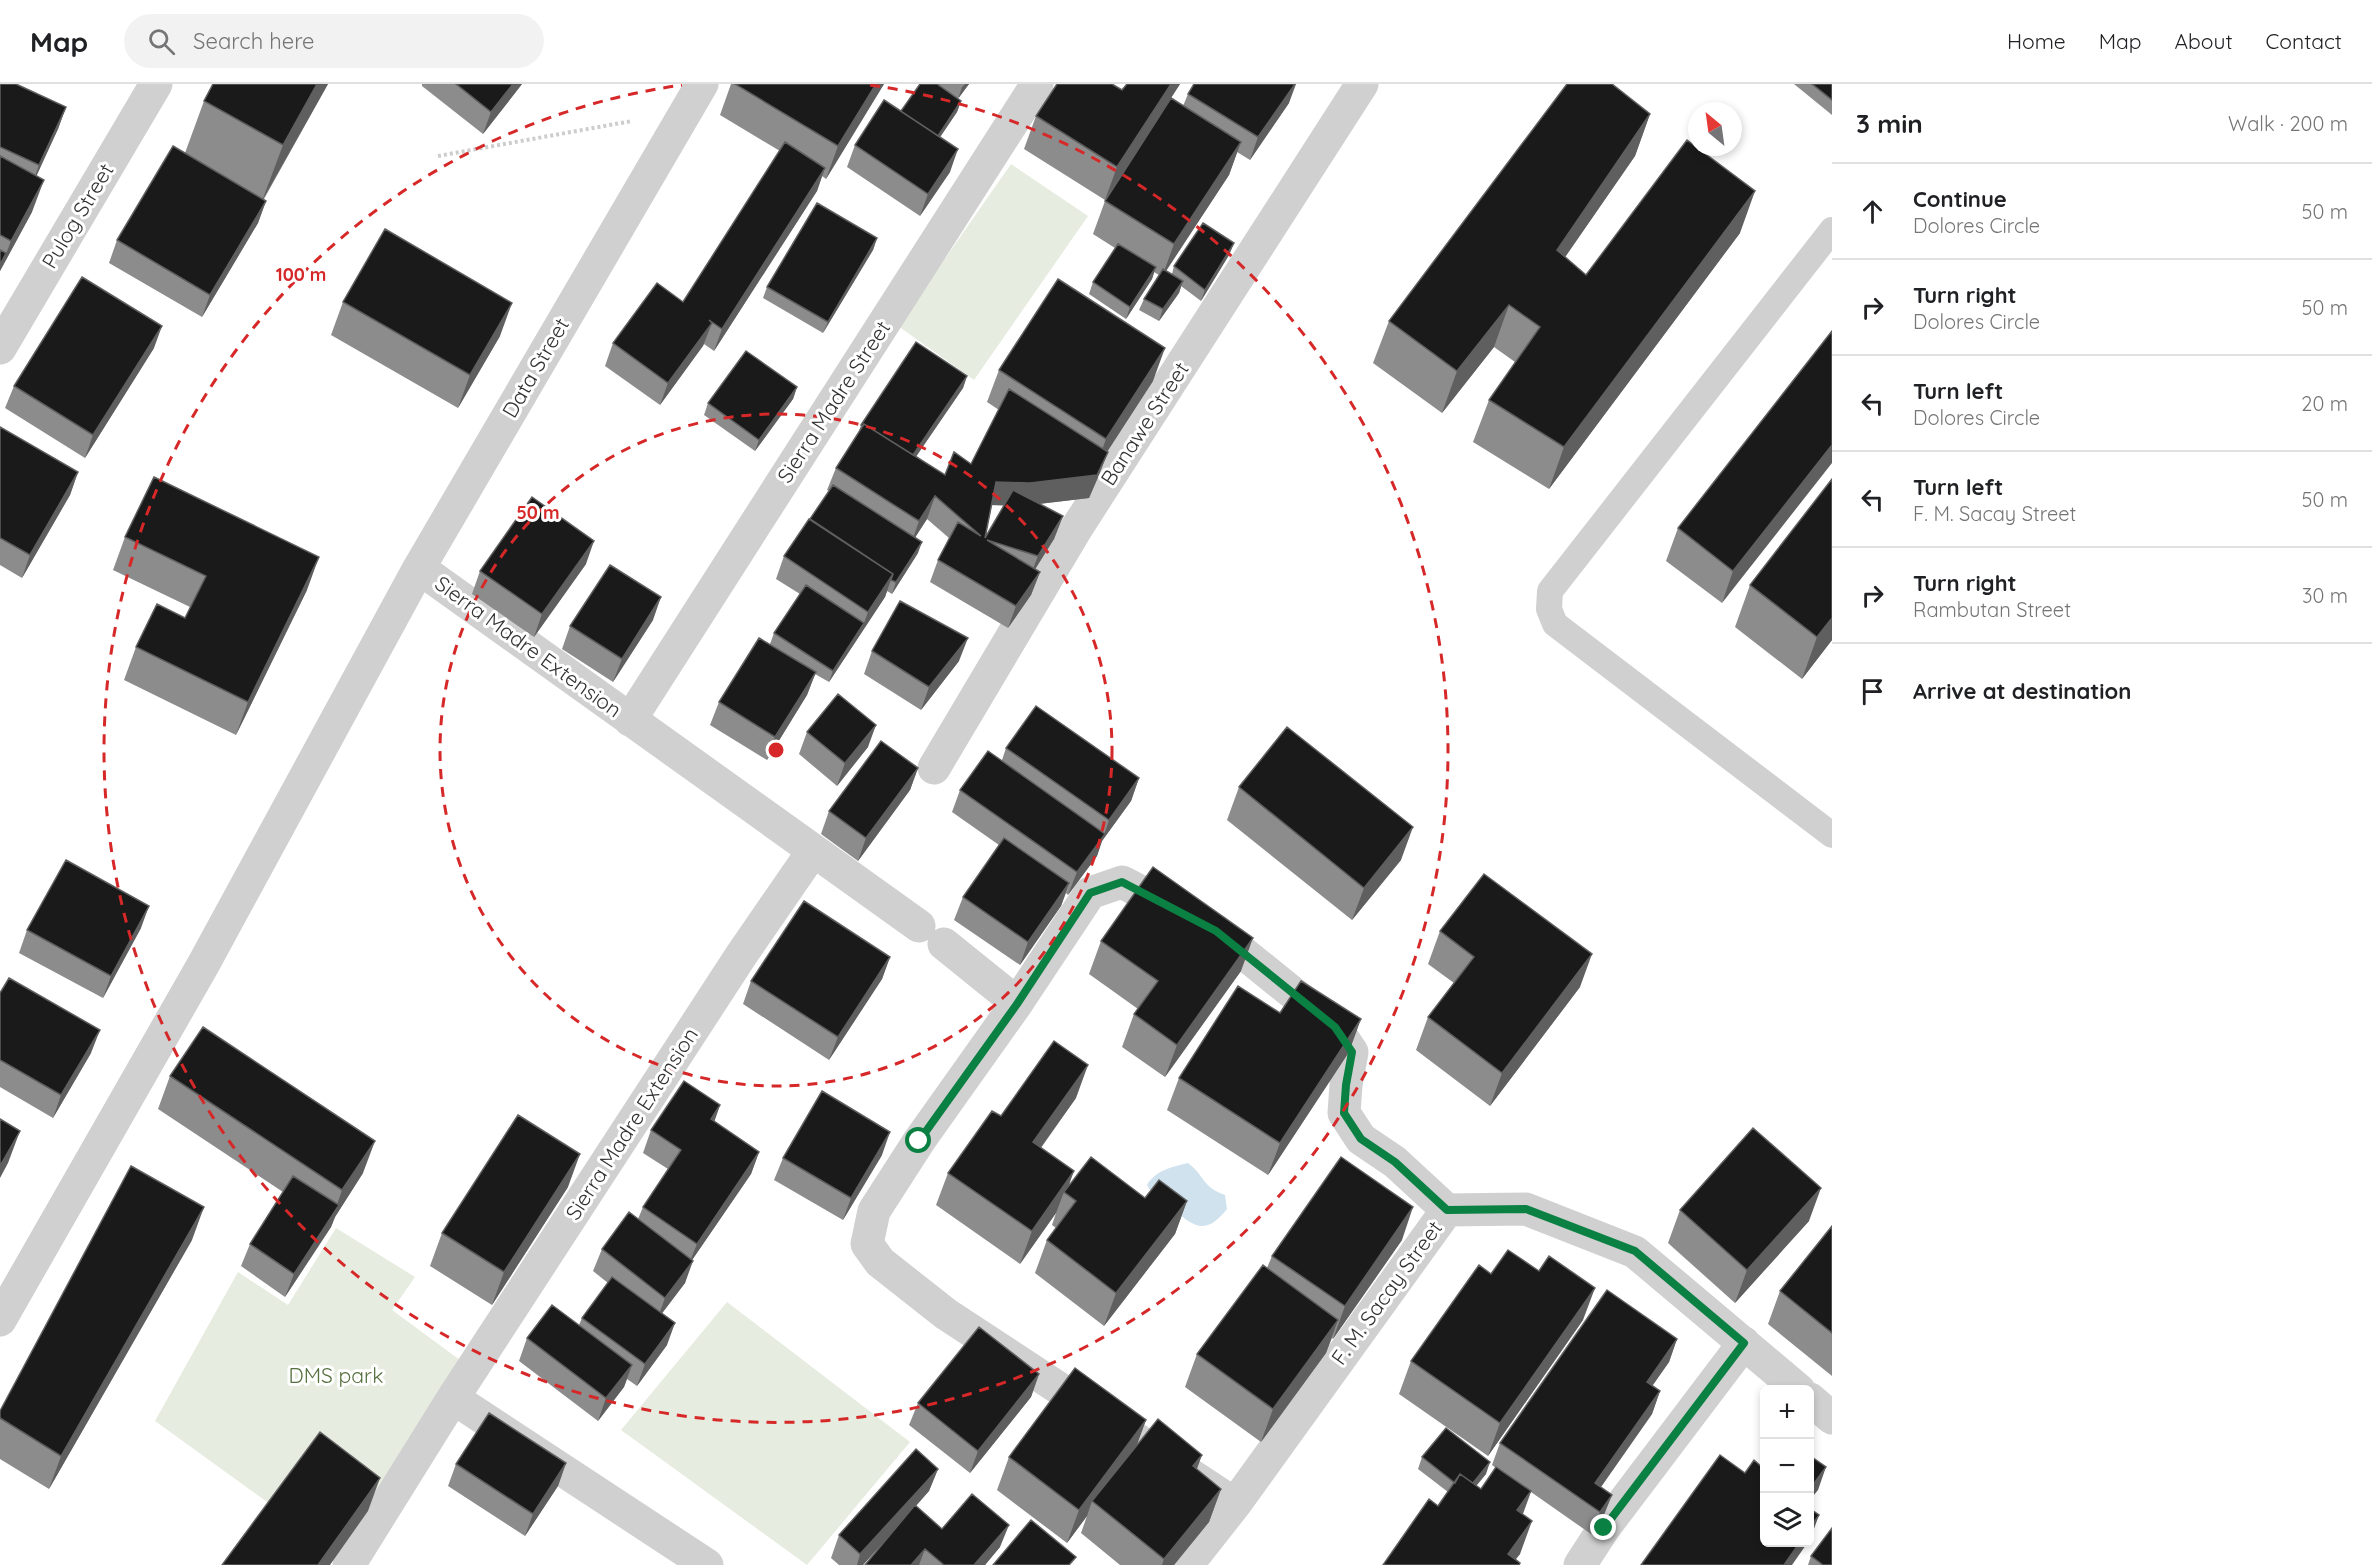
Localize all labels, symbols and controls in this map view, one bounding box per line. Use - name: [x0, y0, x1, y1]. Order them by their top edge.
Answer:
- search box: [124, 14, 544, 68]
- text: Map: [30, 24, 88, 59]
- icon: search: [145, 25, 178, 58]
- text: Search here: [193, 27, 315, 55]
- text: Home: [2007, 28, 2066, 54]
- text: Map: [2099, 28, 2142, 54]
- text: About: [2175, 28, 2233, 54]
- text: Contact: [2266, 28, 2342, 54]
- north arrow: [1688, 102, 1742, 156]
- text: 3 min: [1856, 107, 1923, 140]
- text: Walk · 200 m: [2228, 111, 2348, 136]
- street label: Pulog Street: [36, 158, 119, 273]
- text: Continue: [1913, 185, 2007, 213]
- icon: ahead: [1856, 195, 1889, 228]
- text: 50 m: [2302, 199, 2348, 224]
- text: Dolores Circle: [1913, 213, 2040, 238]
- text: 100 m: [276, 263, 326, 286]
- text: Turn right: [1913, 281, 2017, 309]
- icon: right: [1856, 291, 1889, 324]
- text: 50 m: [2302, 295, 2348, 320]
- text: Dolores Circle: [1913, 309, 2040, 334]
- street label: Data Street: [496, 313, 574, 422]
- street label: Sierra Madre Street: [771, 316, 895, 487]
- street label: Banawe Street: [1095, 357, 1194, 490]
- text: Turn left: [1913, 377, 2003, 405]
- icon: left: [1856, 387, 1889, 420]
- text: 20 m: [2301, 391, 2348, 416]
- text: Dolores Circle: [1913, 405, 2040, 430]
- text: Turn left: [1913, 473, 2003, 501]
- icon: left: [1856, 483, 1889, 516]
- text: 50 m: [2302, 487, 2348, 512]
- text: 50 m: [516, 501, 560, 524]
- text: F. M. Sacay Street: [1913, 501, 2076, 526]
- text: Turn right: [1913, 569, 2017, 597]
- street label: Sierra Madre Extension: [430, 570, 627, 723]
- icon: right: [1856, 579, 1889, 612]
- text: 30 m: [2302, 583, 2348, 608]
- text: Rambutan Street: [1913, 597, 2071, 622]
- icon: arrive: [1856, 675, 1889, 708]
- text: Arrive at destination: [1913, 677, 2131, 705]
- centre of rings: [766, 740, 786, 760]
- street label: Sierra Madre Extension: [559, 1022, 703, 1224]
- route start: [905, 1127, 931, 1153]
- street label: F. M. Sacay Street: [1325, 1215, 1447, 1369]
- park label: DMS park: [289, 1362, 383, 1388]
- map controls: [1760, 1385, 1814, 1547]
- button: +: [1760, 1385, 1814, 1439]
- button: −: [1760, 1439, 1814, 1493]
- button: layers: [1760, 1493, 1814, 1547]
- route end: [1590, 1514, 1616, 1540]

